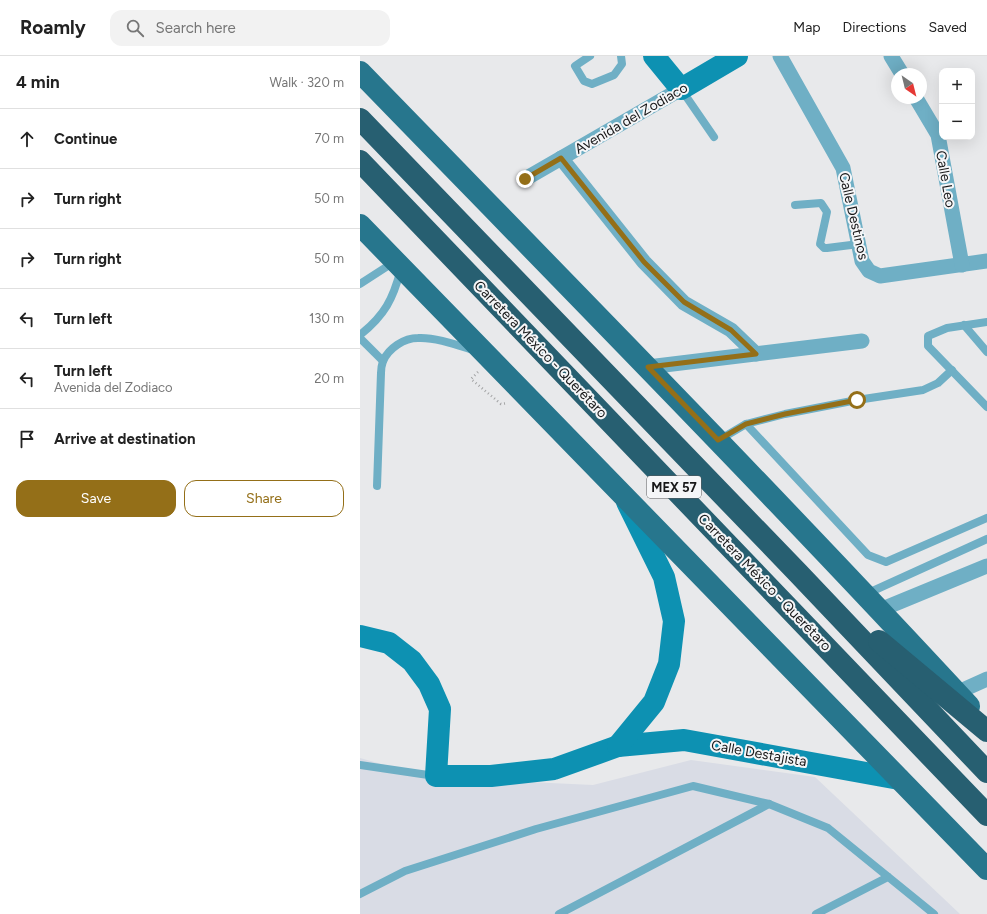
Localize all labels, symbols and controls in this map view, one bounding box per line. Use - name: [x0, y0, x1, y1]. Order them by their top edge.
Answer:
- search box: [110, 10, 390, 46]
- text: Roamly: [20, 16, 86, 39]
- icon: search: [124, 17, 146, 39]
- text: Search here: [156, 19, 236, 37]
- text: Map: [793, 19, 821, 36]
- text: Directions: [843, 19, 906, 36]
- text: Saved: [928, 19, 967, 36]
- north arrow: [891, 68, 927, 104]
- map controls: [939, 68, 975, 140]
- button: +: [939, 68, 975, 104]
- text: 4 min: [16, 72, 60, 92]
- text: Walk · 320 m: [270, 75, 344, 90]
- street label: Avenida del Zodiaco: [572, 79, 691, 158]
- button: −: [939, 104, 975, 140]
- icon: ahead: [16, 128, 38, 150]
- text: Continue: [54, 130, 117, 148]
- text: 70 m: [314, 131, 344, 146]
- street label: Calle Leo: [932, 149, 959, 209]
- route end: [516, 170, 534, 188]
- street label: Calle Destinos: [835, 171, 872, 262]
- icon: right: [16, 188, 38, 210]
- text: Turn right: [54, 190, 122, 208]
- text: 50 m: [314, 191, 344, 206]
- icon: right: [16, 248, 38, 270]
- text: Turn right: [54, 250, 122, 268]
- text: 50 m: [314, 251, 344, 266]
- street label: Carretera México - Querétaro: [470, 277, 611, 422]
- icon: left: [16, 308, 38, 330]
- text: Turn left: [54, 310, 112, 328]
- text: 130 m: [309, 311, 344, 326]
- text: Turn left: [54, 362, 112, 380]
- icon: left: [16, 368, 38, 390]
- text: 20 m: [314, 371, 344, 386]
- text: Avenida del Zodiaco: [54, 380, 173, 395]
- route start: [848, 391, 866, 409]
- icon: arrive: [16, 428, 38, 450]
- text: Arrive at destination: [54, 430, 195, 448]
- road number: MEX 57: [647, 476, 701, 498]
- button: Save: [16, 480, 176, 517]
- button: Share: [184, 480, 344, 517]
- street label: Carretera México - Querétaro: [694, 510, 835, 655]
- street label: Calle Destajista: [710, 737, 808, 770]

